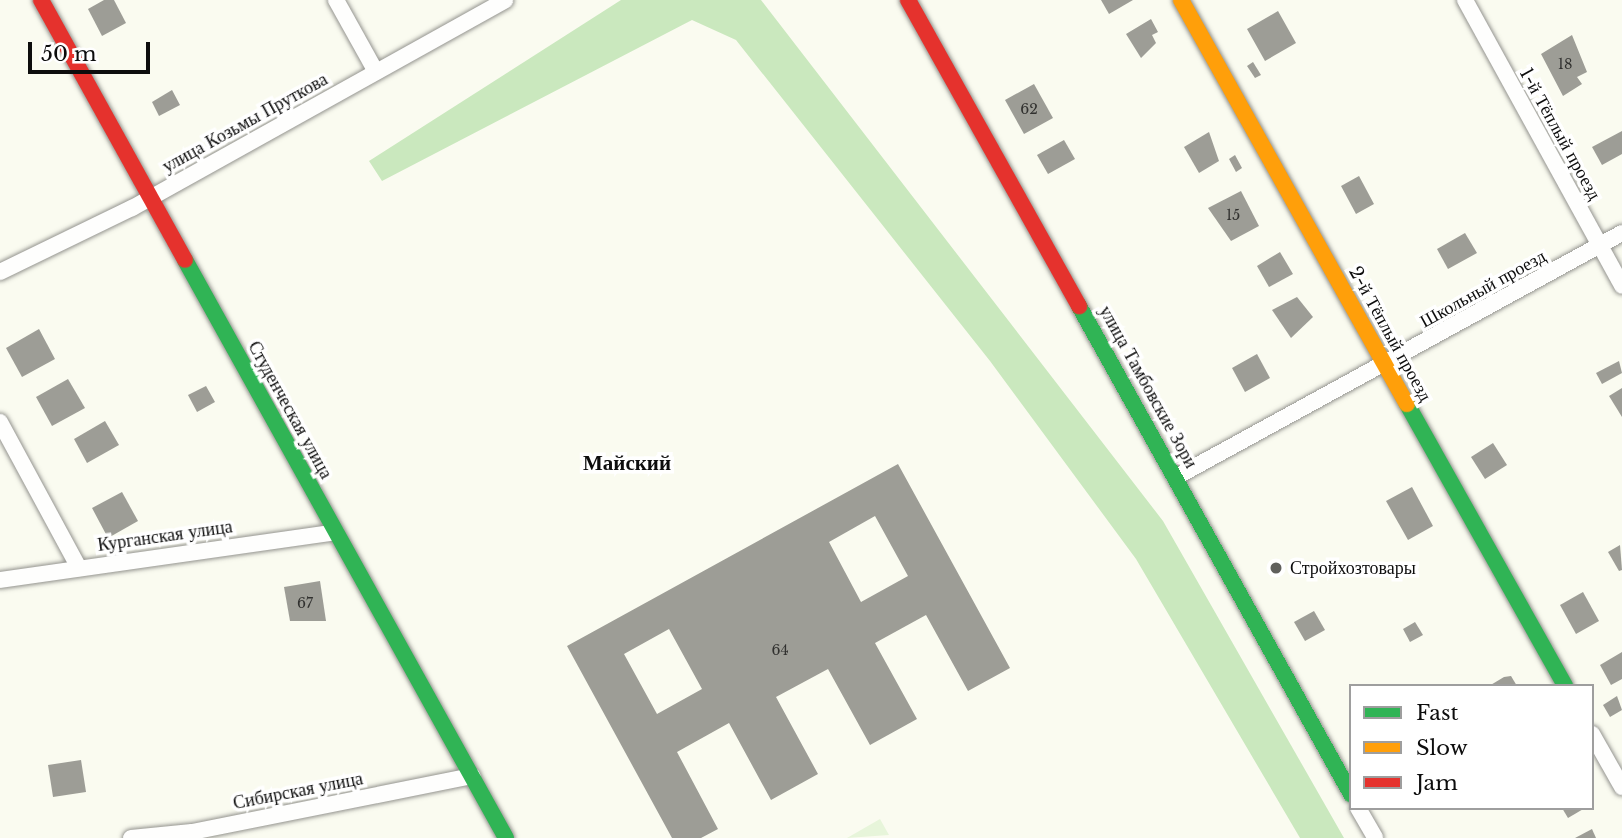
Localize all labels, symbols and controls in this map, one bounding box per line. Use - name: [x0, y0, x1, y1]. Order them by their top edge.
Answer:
- scale bar: [32, 28, 154, 72]
- text: 50 m: [41, 41, 96, 67]
- house number: 18: [1558, 56, 1572, 72]
- street label: 1-й Тёплый проезд: [1515, 64, 1605, 204]
- street label: улица Козьмы Пруткова: [159, 69, 331, 177]
- house number: 62: [1020, 101, 1038, 117]
- house number: 15: [1226, 207, 1240, 223]
- street label: Школьный проезд: [1416, 246, 1550, 332]
- street label: 2-й Тёплый проезд: [1344, 263, 1436, 405]
- street label: улица Тамбовские Зори: [1094, 302, 1202, 472]
- street label: Студенческая улица: [243, 337, 337, 483]
- district label: Майский: [583, 450, 671, 476]
- street label: Курганская улица: [96, 516, 234, 556]
- place label: Стройхозтовары: [1290, 557, 1416, 579]
- marker: Стройхозтовары: [1268, 560, 1284, 576]
- house number: 67: [297, 595, 313, 611]
- house number: 64: [771, 642, 789, 658]
- legend: [1349, 684, 1594, 810]
- text: Fast: [1416, 700, 1458, 726]
- text: Slow: [1416, 735, 1468, 761]
- street label: Сибирская улица: [231, 768, 365, 814]
- text: Jam: [1416, 770, 1458, 796]

